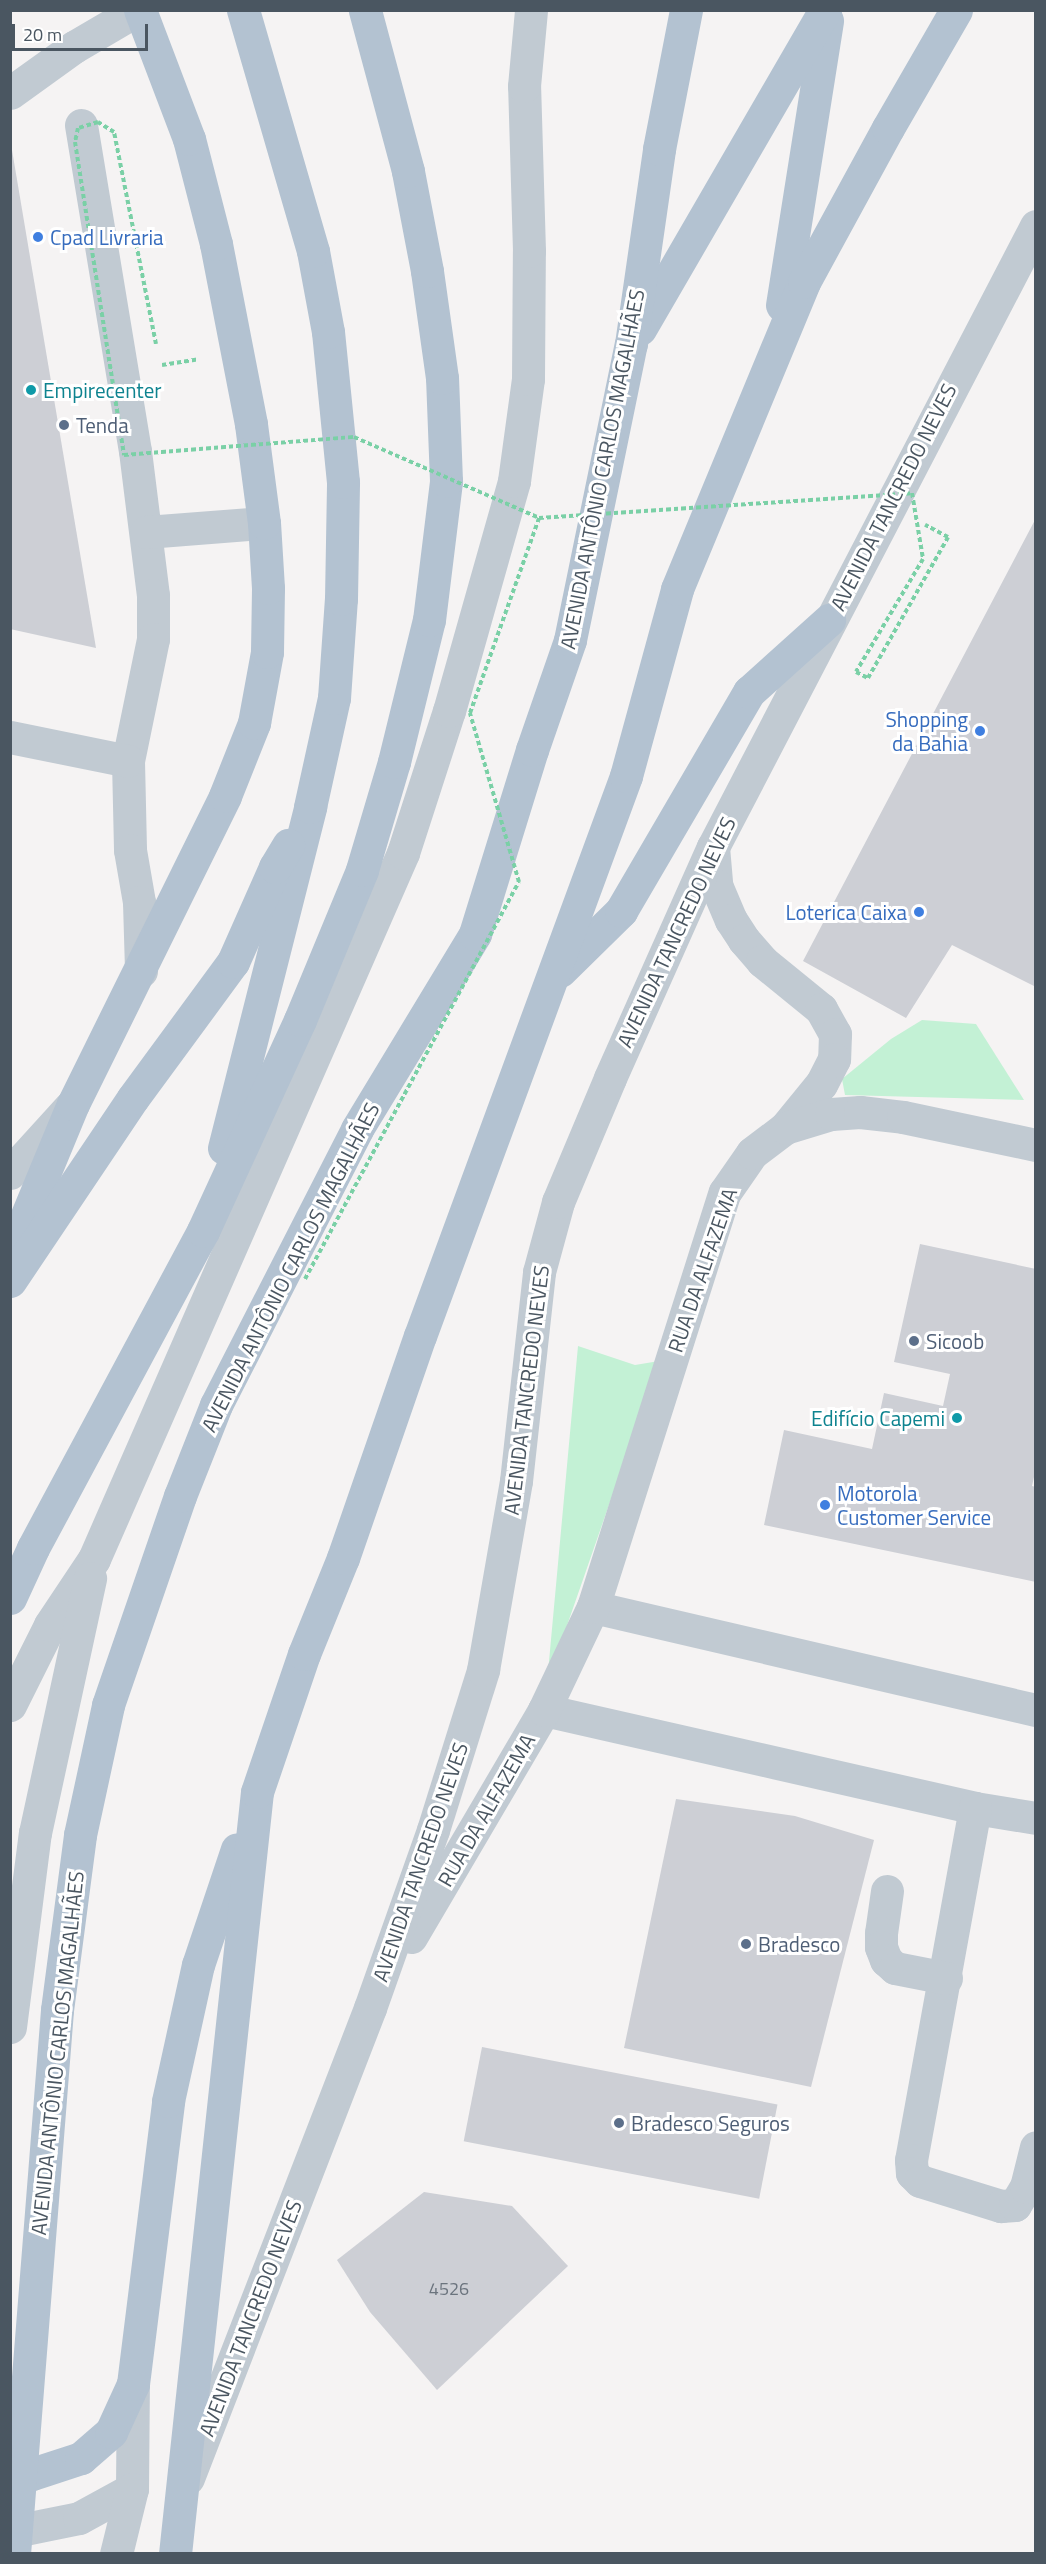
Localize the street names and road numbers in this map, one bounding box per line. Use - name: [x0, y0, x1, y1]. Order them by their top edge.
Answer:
- street label: AVENIDA ANTÔNIO CARLOS MAGALHÃES: [555, 287, 649, 651]
- street label: AVENIDA TANCREDO NEVES: [825, 379, 961, 615]
- street label: AVENIDA TANCREDO NEVES: [611, 813, 741, 1051]
- street label: AVENIDA ANTÔNIO CARLOS MAGALHÃES: [196, 1098, 384, 1436]
- street label: RUA DA ALFAZEMA: [662, 1184, 742, 1356]
- street label: AVENIDA TANCREDO NEVES: [498, 1264, 554, 1516]
- street label: RUA DA ALFAZEMA: [432, 1729, 540, 1891]
- street label: AVENIDA TANCREDO NEVES: [367, 1739, 473, 1985]
- street label: AVENIDA ANTÔNIO CARLOS MAGALHÃES: [25, 1870, 89, 2236]
- street label: AVENIDA TANCREDO NEVES: [193, 2196, 307, 2440]

